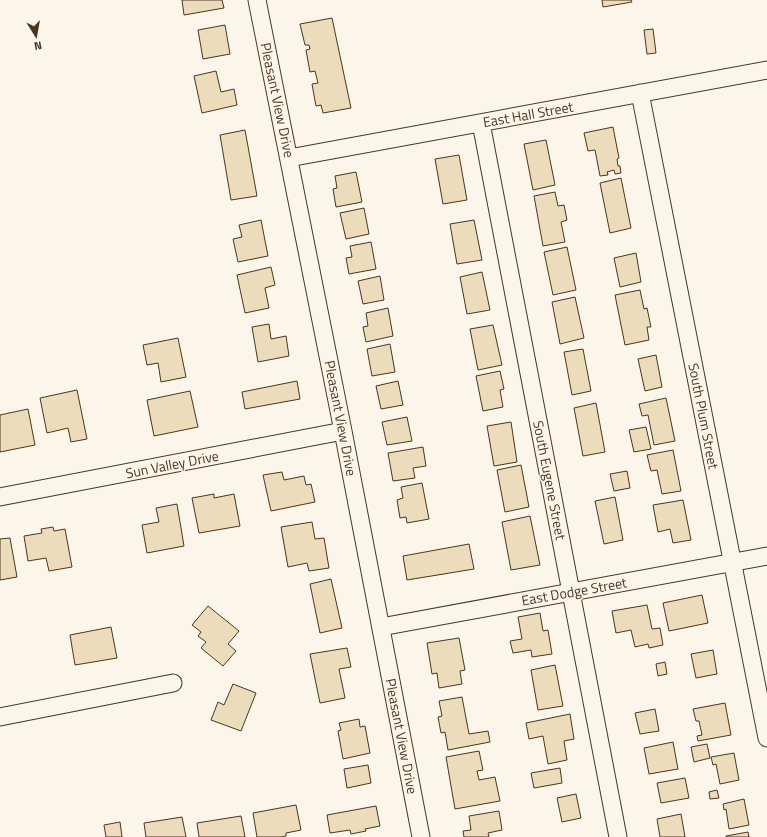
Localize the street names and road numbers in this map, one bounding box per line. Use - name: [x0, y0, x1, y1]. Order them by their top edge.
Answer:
- street label: Pleasant View Drive: [256, 40, 300, 160]
- street label: East Hall Street: [481, 96, 575, 132]
- street label: Pleasant View Drive: [320, 358, 362, 478]
- street label: South Plum Street: [683, 361, 725, 471]
- street label: South Eugene Street: [528, 419, 572, 541]
- street label: Sun Valley Drive: [124, 445, 220, 483]
- street label: East Dodge Street: [520, 571, 628, 611]
- street label: Pleasant View Drive: [381, 676, 423, 796]

